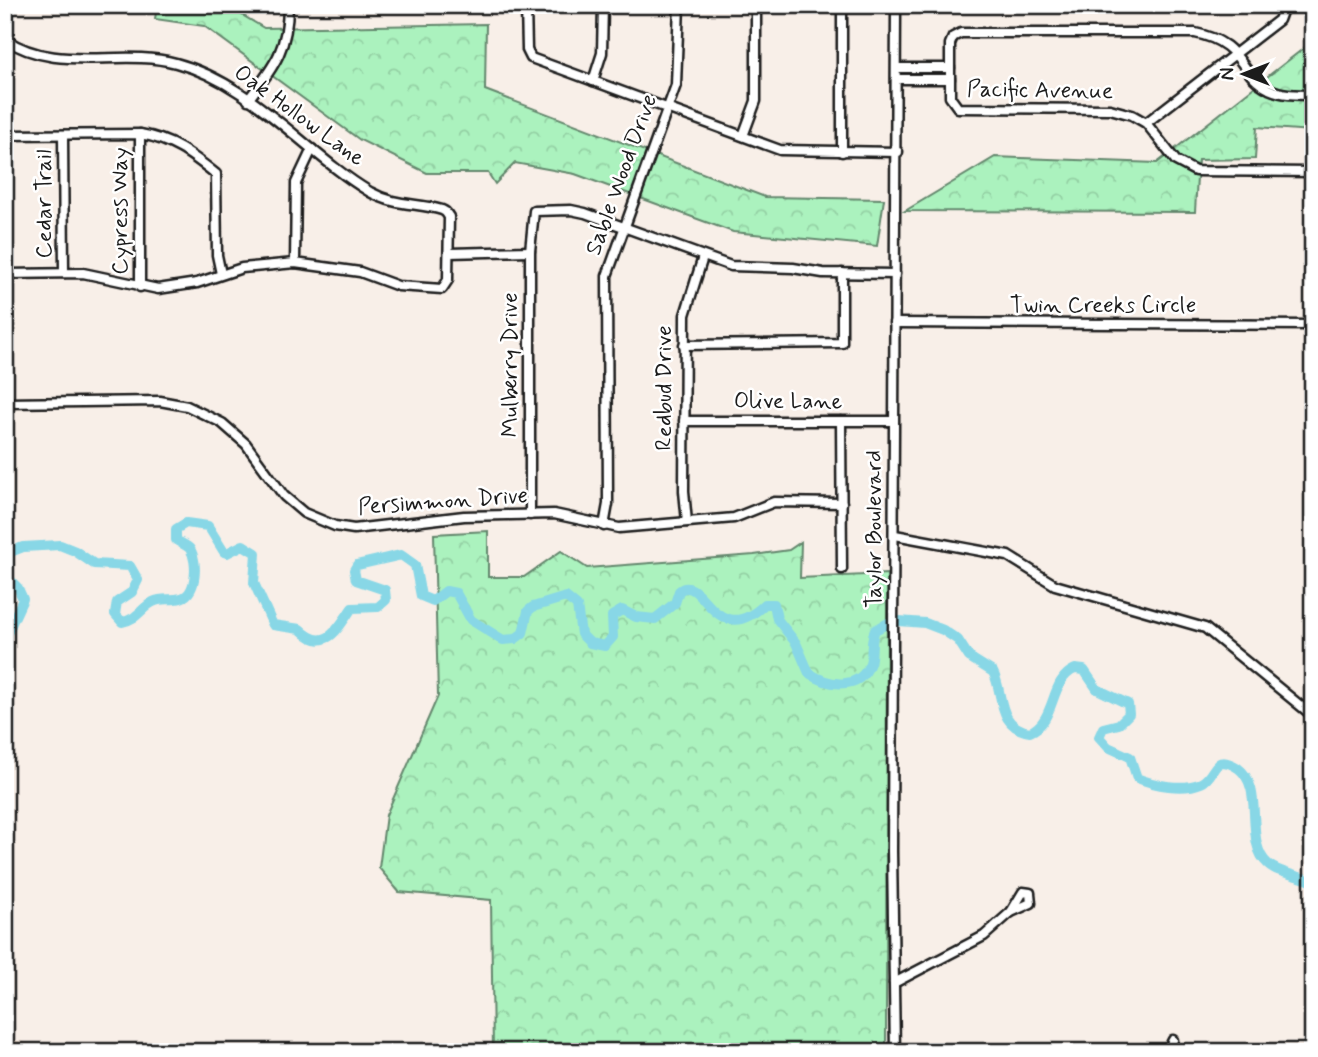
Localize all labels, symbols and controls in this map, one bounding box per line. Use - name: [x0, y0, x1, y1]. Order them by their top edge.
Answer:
- north arrow: [1210, 38, 1280, 108]
- street label: Oak Hollow Lane: [228, 58, 371, 174]
- text: N: [1216, 68, 1241, 80]
- street label: Pacific Avenue: [967, 75, 1113, 107]
- street label: Sable Wood Drive: [579, 90, 665, 260]
- street label: Cypress Way: [106, 147, 136, 275]
- street label: Cedar Trail: [30, 149, 60, 259]
- street label: Twin Creeks Circle: [1010, 291, 1196, 321]
- street label: Mulberry Drive: [496, 292, 526, 438]
- street label: Redbud Drive: [650, 325, 680, 451]
- street label: Olive Lane: [734, 387, 842, 417]
- street label: Taylor Boulevard: [860, 450, 890, 608]
- street label: Persimmon Drive: [357, 481, 529, 523]

